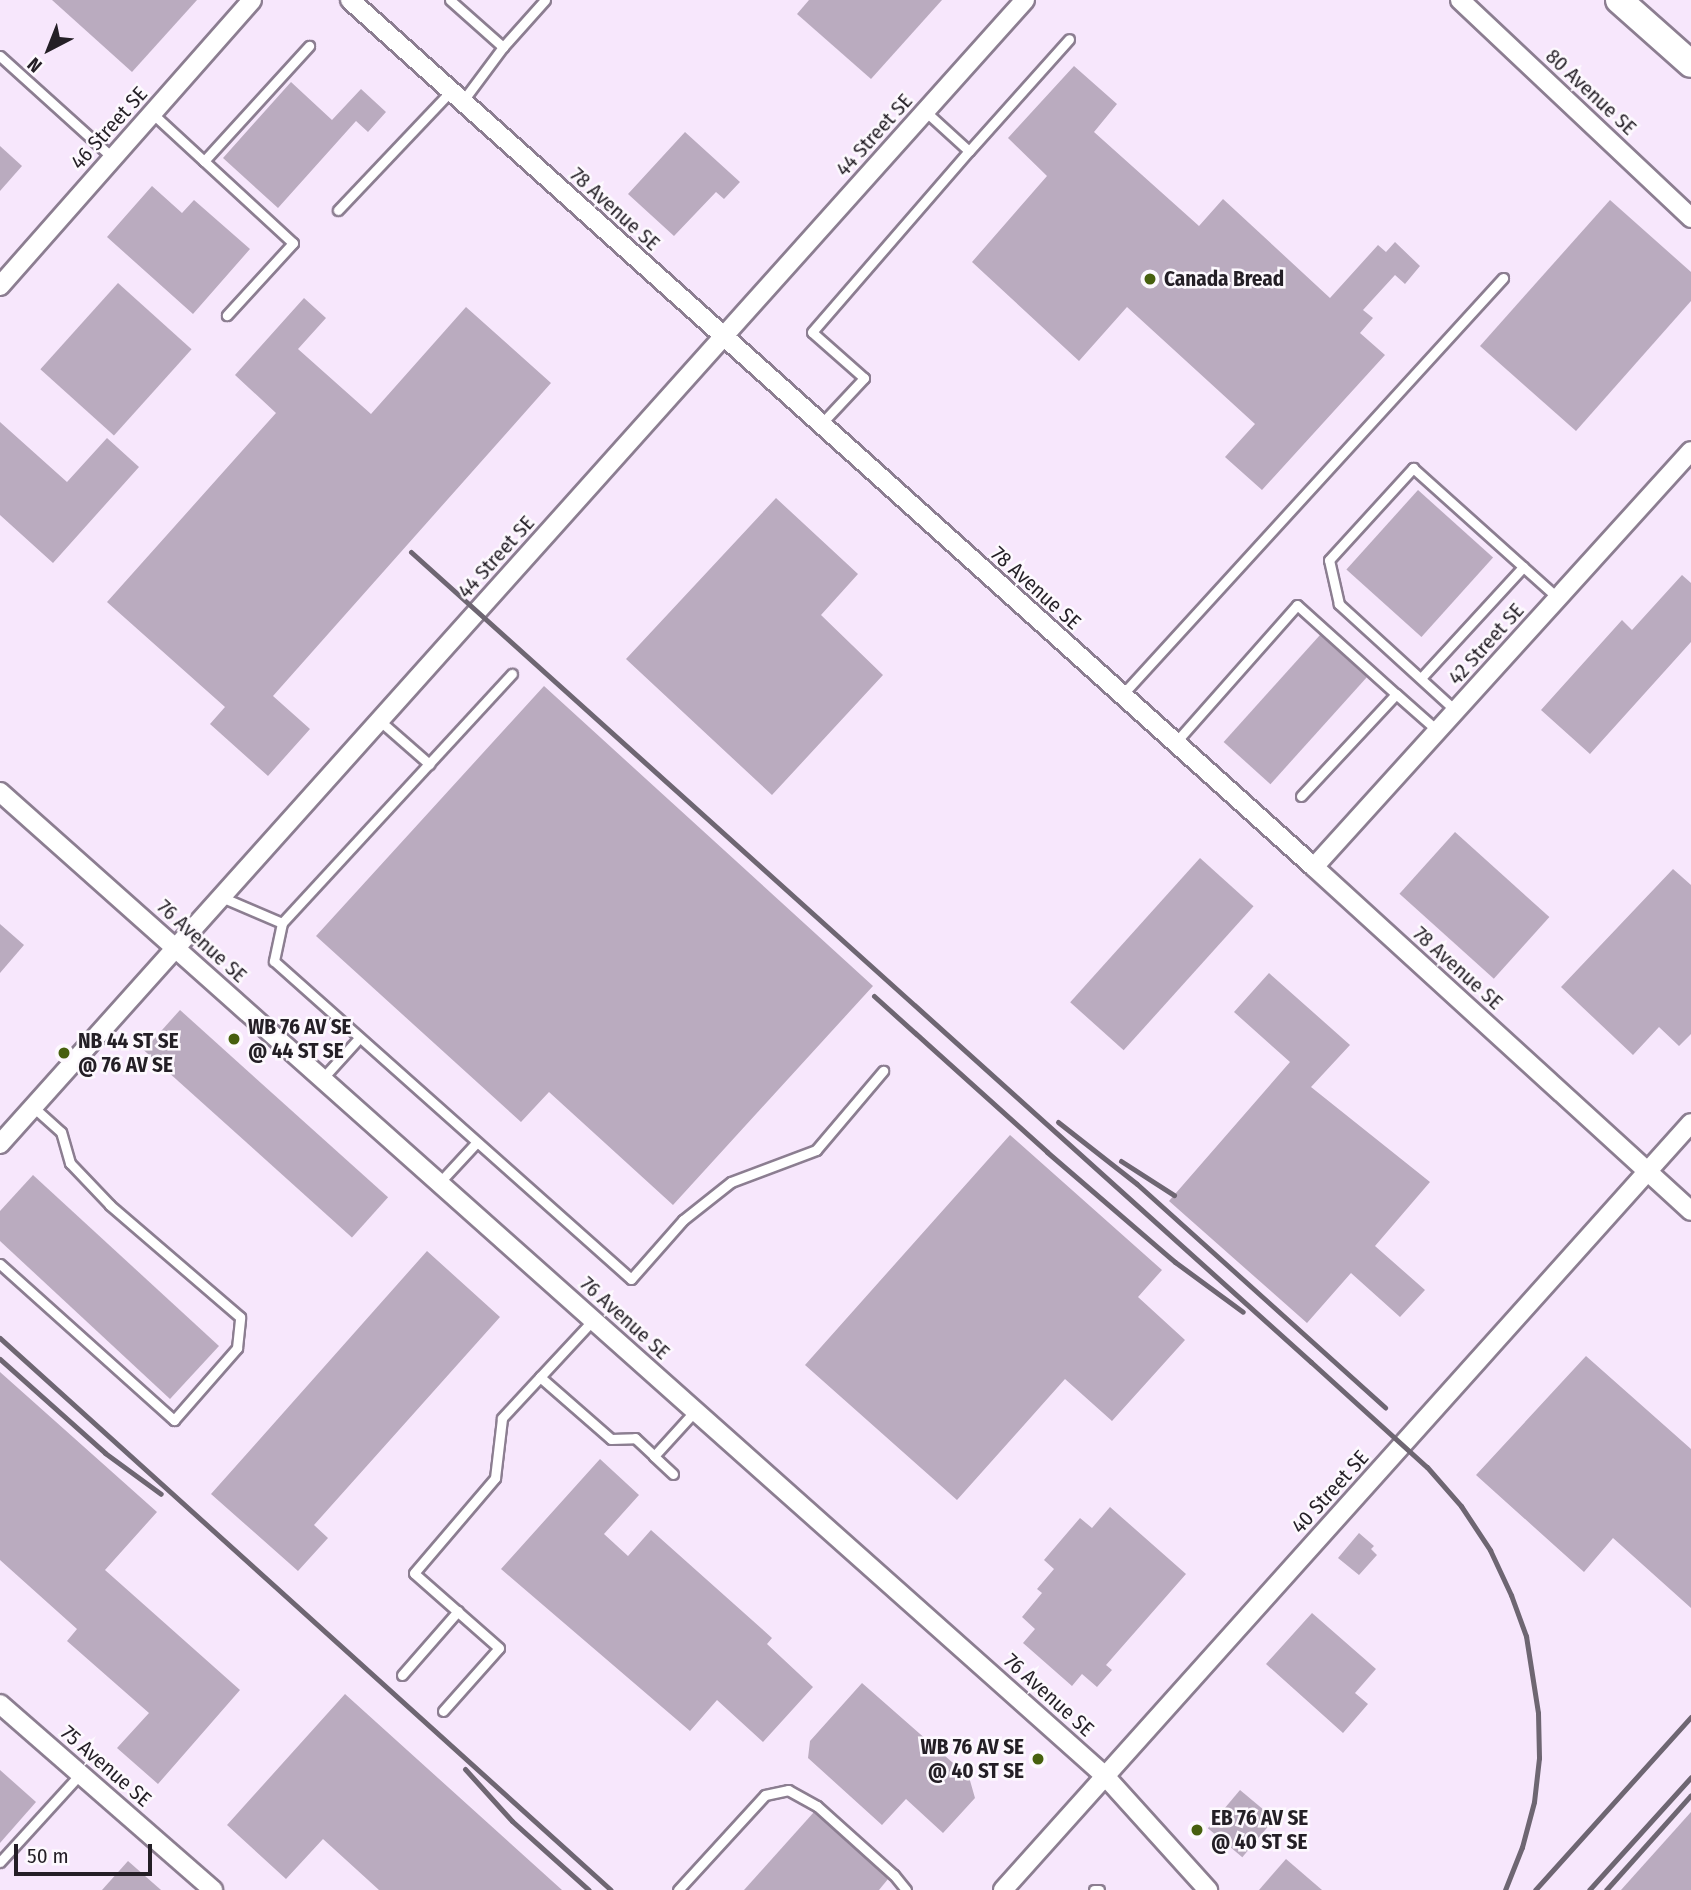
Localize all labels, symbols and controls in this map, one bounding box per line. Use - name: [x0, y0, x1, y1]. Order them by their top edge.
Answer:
- north arrow: [14, 14, 84, 84]
- street label: 80 Avenue SE: [1540, 44, 1642, 140]
- text: N: [23, 53, 47, 77]
- street label: 46 Street SE: [65, 82, 153, 174]
- street label: 44 Street SE: [830, 89, 918, 181]
- street label: 78 Avenue SE: [565, 162, 665, 256]
- place label: Canada Bread: [1164, 266, 1284, 292]
- marker: Canada Bread: [1142, 271, 1158, 287]
- street label: 44 Street SE: [452, 511, 540, 603]
- street label: 78 Avenue SE: [986, 541, 1086, 635]
- street label: 42 Street SE: [1443, 598, 1529, 690]
- street label: 76 Avenue SE: [152, 894, 252, 988]
- street label: 78 Avenue SE: [1408, 921, 1508, 1015]
- place label: WB 76 AV SE @ 44 ST SE: [248, 1014, 352, 1064]
- place label: NB 44 ST SE @ 76 AV SE: [78, 1028, 179, 1078]
- marker: WB 76 AV SE @ 44 ST SE: [226, 1031, 242, 1047]
- marker: NB 44 ST SE @ 76 AV SE: [56, 1045, 72, 1061]
- street label: 76 Avenue SE: [575, 1271, 675, 1365]
- street label: 40 Street SE: [1286, 1445, 1374, 1539]
- street label: 76 Avenue SE: [999, 1648, 1099, 1742]
- street label: 75 Avenue SE: [56, 1720, 156, 1812]
- place label: WB 76 AV SE @ 40 ST SE: [920, 1734, 1024, 1784]
- marker: WB 76 AV SE @ 40 ST SE: [1030, 1751, 1046, 1767]
- place label: EB 76 AV SE @ 40 ST SE: [1211, 1805, 1308, 1855]
- marker: EB 76 AV SE @ 40 ST SE: [1189, 1822, 1205, 1838]
- scale bar: [18, 1830, 156, 1874]
- text: 50 m: [27, 1843, 69, 1869]

